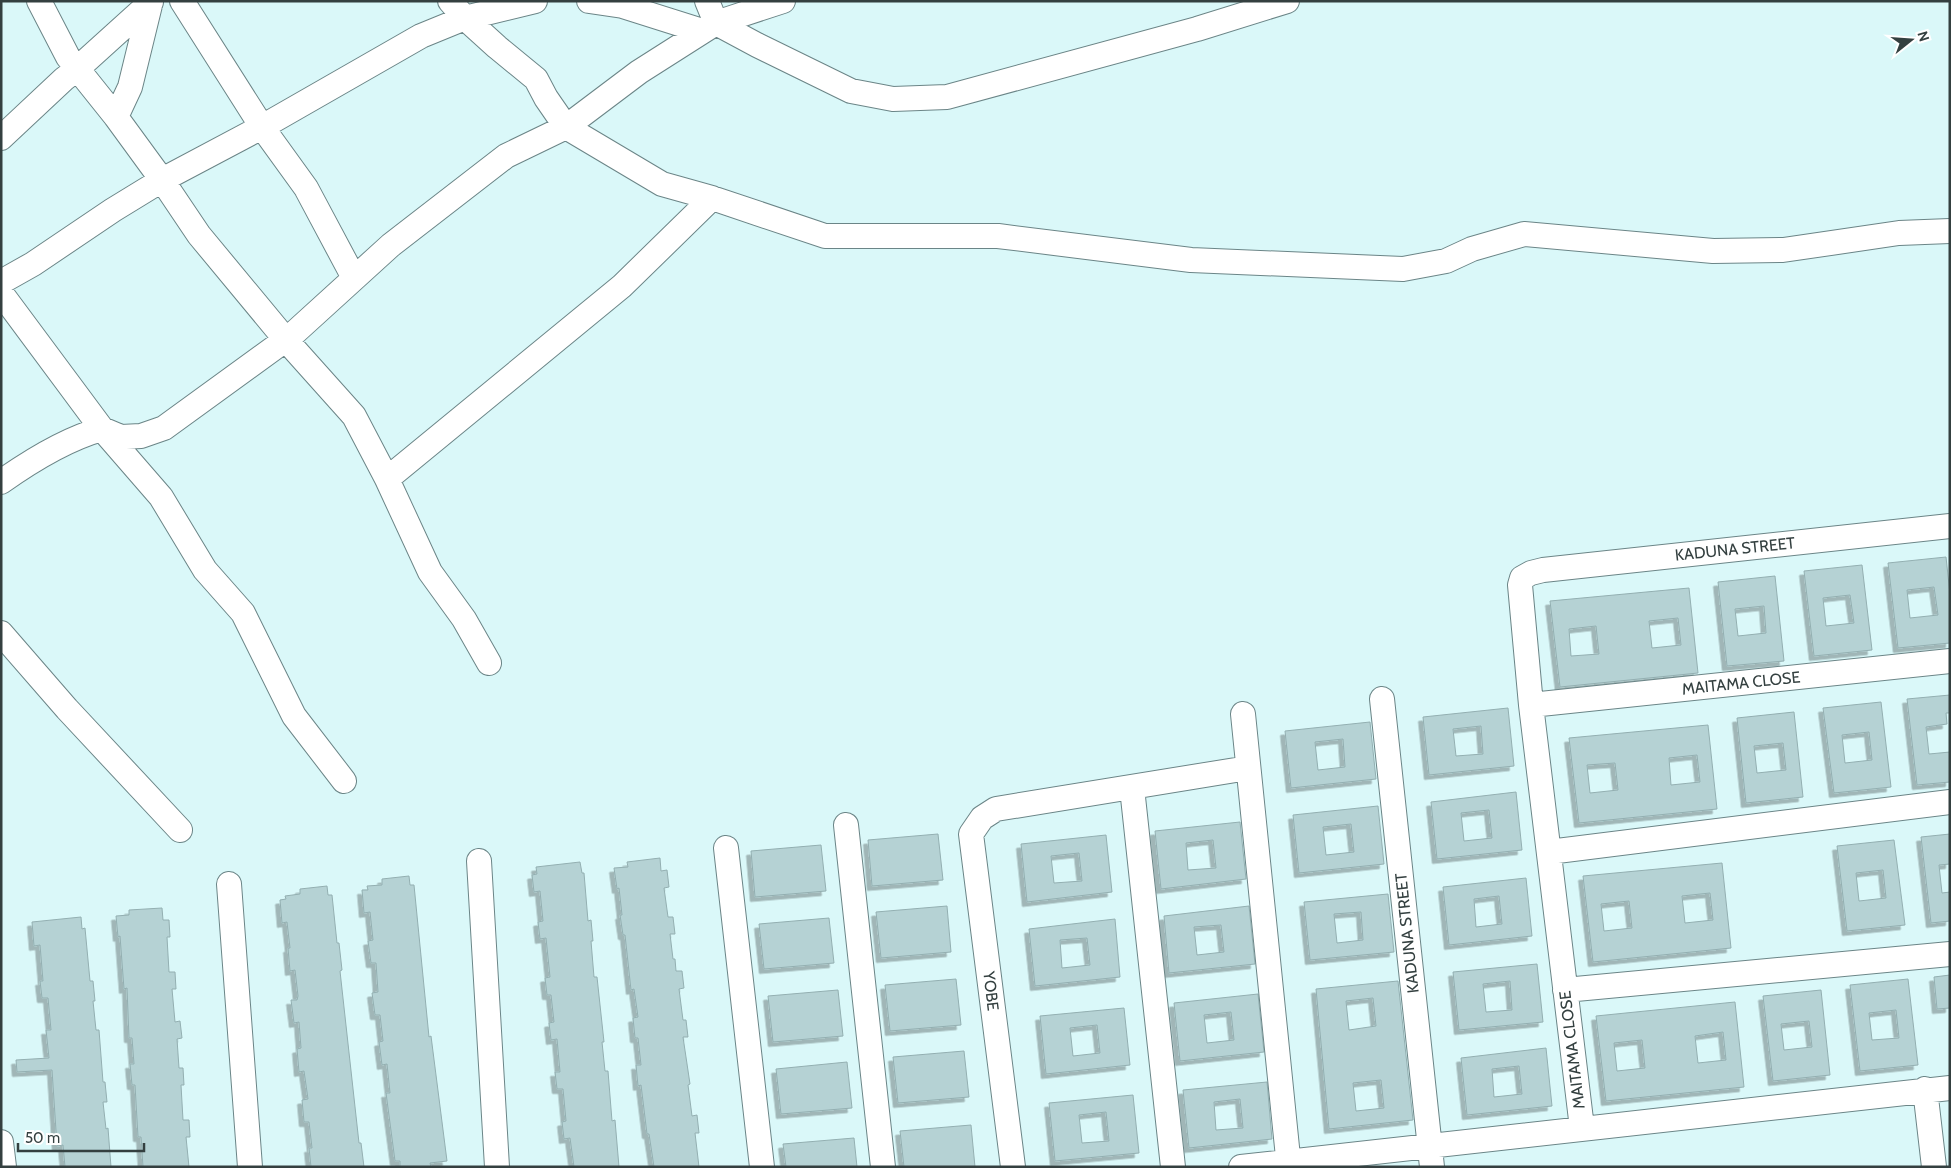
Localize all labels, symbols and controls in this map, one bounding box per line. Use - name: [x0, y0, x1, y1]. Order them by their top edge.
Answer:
- north arrow: [1886, 15, 1936, 65]
- text: N: [1913, 29, 1933, 44]
- street label: KADUNA STREET: [1674, 533, 1796, 565]
- street label: MAITAMA CLOSE: [1681, 667, 1801, 699]
- street label: KADUNA STREET: [1391, 872, 1423, 994]
- street label: YOBE: [979, 969, 1003, 1012]
- street label: MAITAMA CLOSE: [1555, 990, 1589, 1110]
- scale bar: [18, 1120, 144, 1152]
- text: 50 m: [25, 1129, 60, 1147]

